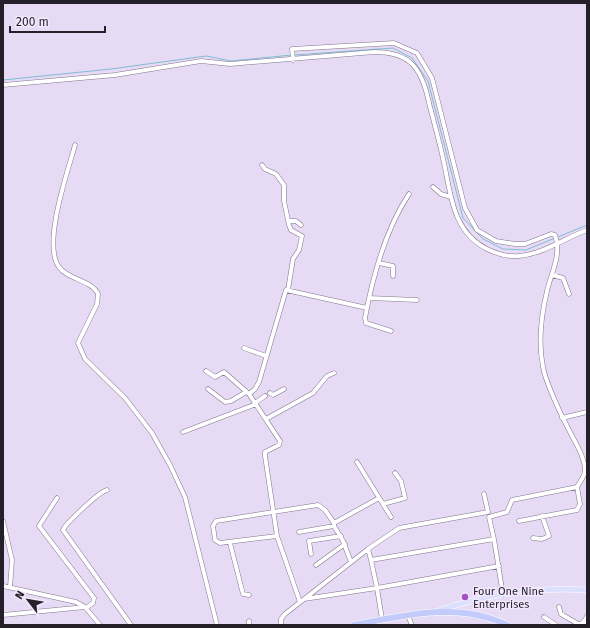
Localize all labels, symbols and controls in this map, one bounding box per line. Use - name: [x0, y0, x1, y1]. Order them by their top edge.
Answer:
- scale bar: [10, 8, 105, 34]
- text: 200 m: [16, 15, 49, 29]
- north arrow: [8, 580, 48, 620]
- place label: Four One Nine Enterprises: [473, 585, 544, 611]
- text: N: [12, 589, 27, 602]
- marker: Four One Nine Enterprises: [460, 592, 470, 602]

